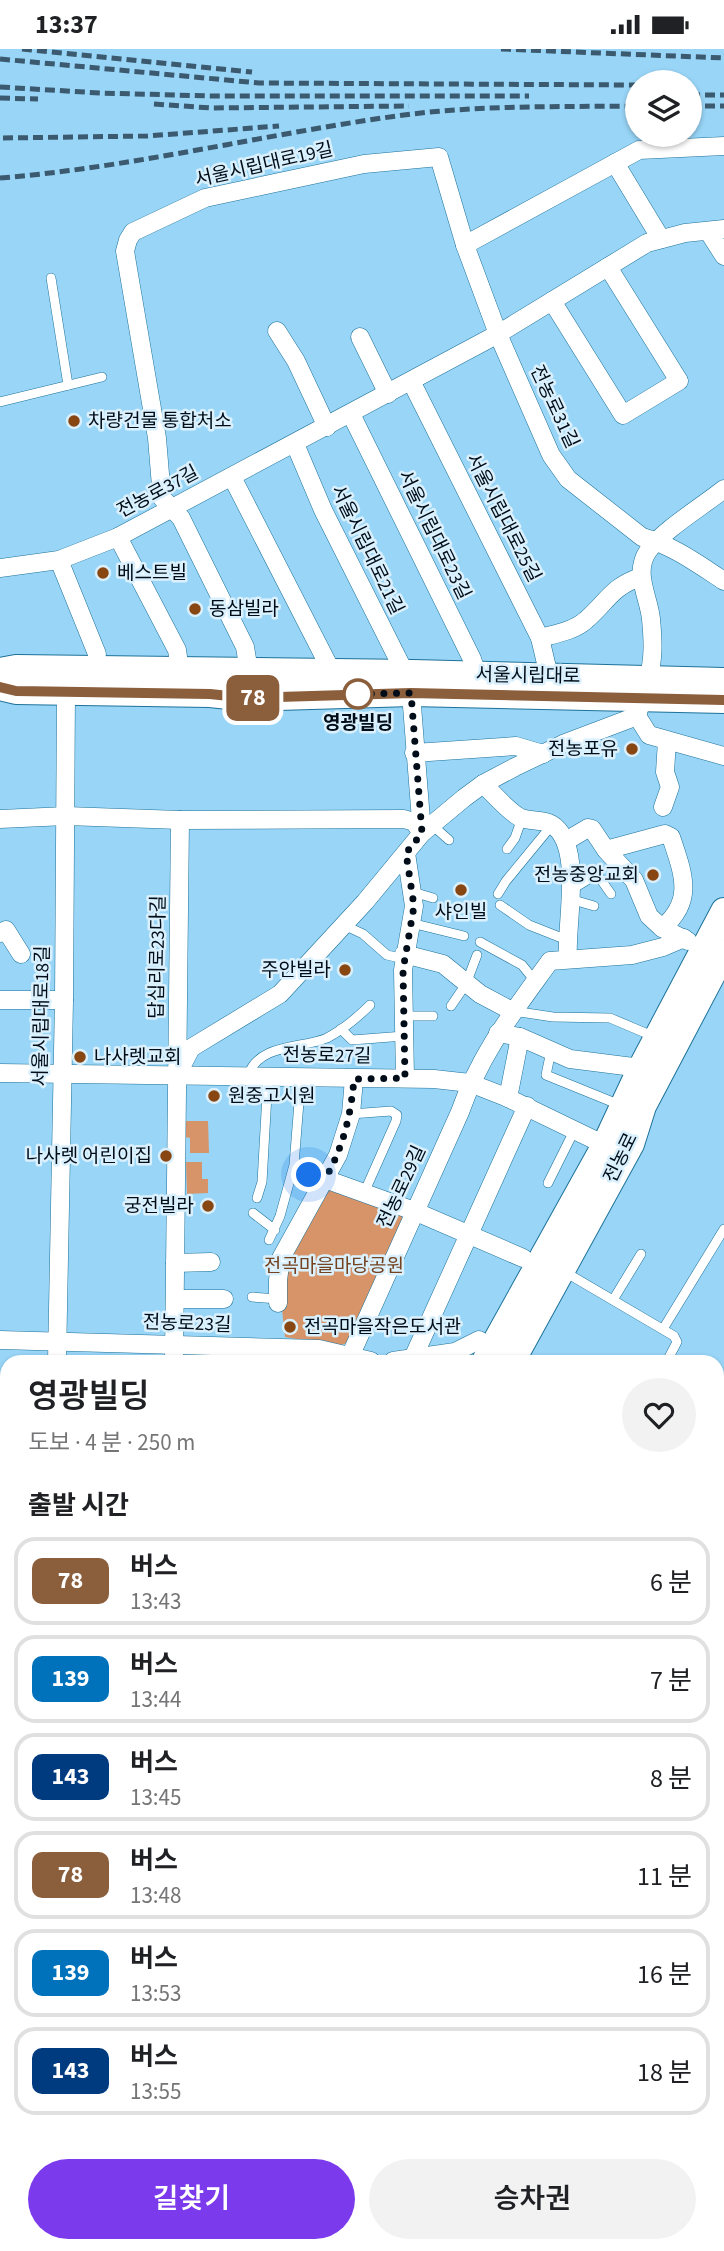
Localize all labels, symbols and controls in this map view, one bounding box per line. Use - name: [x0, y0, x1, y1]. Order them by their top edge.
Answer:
- text: 13:37: [35, 6, 98, 43]
- map controls: [625, 70, 702, 147]
- button: layers: [625, 70, 702, 147]
- street label: 서울시립대로19길: [192, 136, 336, 194]
- street label: 전농로31길: [523, 361, 585, 453]
- place label: 차량건물 통합처소: [88, 408, 232, 435]
- marker: 차량건물 통합처소: [66, 413, 82, 429]
- street label: 서울시립대로25길: [459, 449, 547, 587]
- street label: 전농로37길: [112, 459, 204, 525]
- street label: 서울시립대로23길: [391, 466, 477, 604]
- street label: 서울시립대로21길: [324, 481, 410, 619]
- place label: 베스트빌: [117, 560, 187, 587]
- marker: 베스트빌: [95, 565, 111, 581]
- place label: 동삼빌라: [209, 596, 279, 623]
- marker: 동삼빌라: [187, 601, 203, 617]
- street label: 서울시립대로: [475, 662, 581, 690]
- line badge: 78: [222, 675, 284, 721]
- marker: 영광빌딩: [343, 679, 373, 709]
- text: 78: [240, 680, 266, 715]
- place label: 영광빌딩: [323, 710, 393, 737]
- place label: 전농포유: [548, 736, 618, 763]
- marker: 전농포유: [624, 741, 640, 757]
- place label: 전농중앙교회: [534, 862, 639, 889]
- marker: 전농중앙교회: [645, 867, 661, 883]
- marker: 샤인빌: [453, 882, 469, 898]
- street label: 답십리로23다길: [143, 895, 173, 1019]
- place label: 샤인빌: [435, 899, 487, 926]
- street label: 서울시립대로18길: [27, 945, 57, 1087]
- place label: 주안빌라: [261, 957, 331, 984]
- marker: 주안빌라: [337, 962, 353, 978]
- street label: 전농로27길: [282, 1042, 372, 1070]
- place label: 나사렛교회: [94, 1044, 181, 1071]
- marker: 나사렛교회: [72, 1049, 88, 1065]
- place label: 원중고시원: [228, 1083, 315, 1110]
- marker: 원중고시원: [206, 1088, 222, 1104]
- street label: 전농로: [597, 1129, 645, 1187]
- street label: 전농로29길: [371, 1141, 433, 1233]
- place label: 나사렛 어린이집: [26, 1143, 152, 1170]
- marker: 나사렛 어린이집: [158, 1148, 174, 1164]
- your location: [291, 1157, 326, 1192]
- place label: 궁전빌라: [124, 1193, 194, 1220]
- marker: 궁전빌라: [200, 1198, 216, 1214]
- park label: 전곡마을마당공원: [264, 1253, 404, 1280]
- street label: 전농로23길: [142, 1309, 232, 1339]
- place label: 전곡마을작은도서관: [304, 1314, 461, 1341]
- marker: 전곡마을작은도서관: [282, 1319, 298, 1335]
- text: 영광빌딩: [28, 1373, 149, 1420]
- button: heart: [622, 1378, 696, 1452]
- text: 도보 · 4 분 · 250 m: [28, 1426, 195, 1459]
- text: 출발 시간: [28, 1487, 129, 1524]
- text: 버스: [130, 1548, 178, 1585]
- text: 78: [58, 1563, 83, 1598]
- text: 6 분: [650, 1564, 692, 1601]
- text: 13:43: [130, 1585, 181, 1618]
- text: 버스: [130, 1646, 178, 1683]
- text: 139: [51, 1661, 90, 1696]
- text: 7 분: [650, 1662, 692, 1699]
- text: 13:44: [130, 1683, 181, 1716]
- text: 버스: [130, 1744, 178, 1781]
- text: 143: [51, 1759, 90, 1794]
- text: 8 분: [650, 1760, 692, 1797]
- text: 13:45: [130, 1781, 181, 1814]
- text: 버스: [130, 1842, 178, 1879]
- text: 78: [58, 1857, 83, 1892]
- text: 11 분: [637, 1858, 692, 1895]
- text: 13:48: [130, 1879, 181, 1912]
- text: 버스: [130, 1940, 178, 1977]
- text: 139: [51, 1955, 90, 1990]
- text: 16 분: [637, 1956, 692, 1993]
- text: 13:53: [130, 1977, 181, 2010]
- text: 버스: [130, 2038, 178, 2075]
- text: 143: [51, 2053, 90, 2088]
- text: 18 분: [637, 2054, 692, 2091]
- text: 13:55: [130, 2075, 181, 2108]
- button: 길찾기: [28, 2159, 355, 2239]
- button: 승차권: [369, 2159, 696, 2239]

